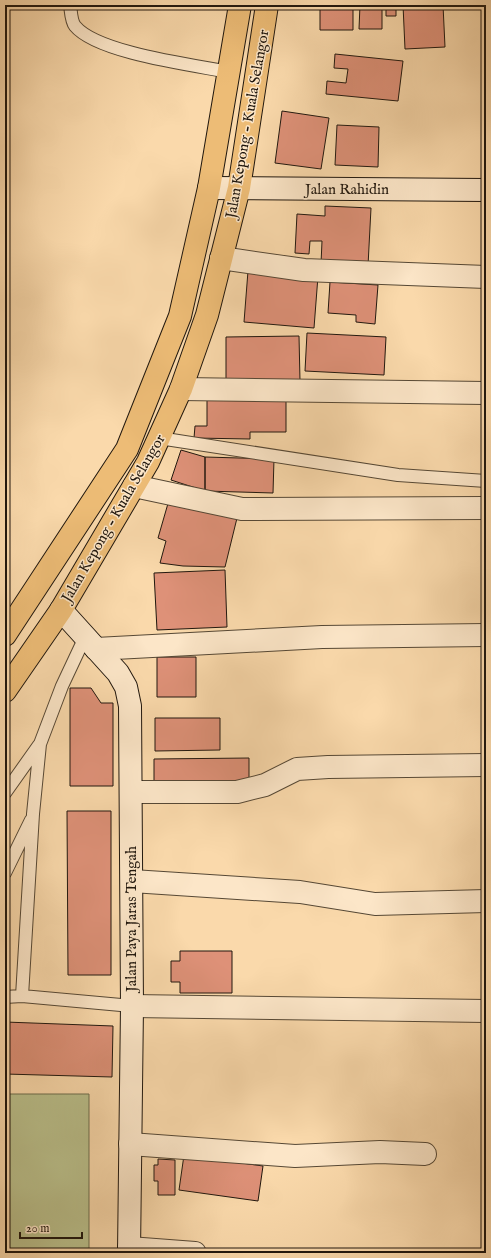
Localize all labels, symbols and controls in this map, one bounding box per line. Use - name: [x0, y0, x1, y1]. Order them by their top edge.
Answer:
- street label: Jalan Kepong - Kuala Selangor: [221, 28, 274, 222]
- street label: Jalan Rahidin: [303, 180, 389, 199]
- street label: Jalan Kepong - Kuala Selangor: [56, 430, 170, 608]
- street label: Jalan Paya Jaras Tengah: [122, 846, 141, 994]
- scale bar: [20, 1214, 82, 1240]
- text: 20 m: [26, 1221, 49, 1236]

